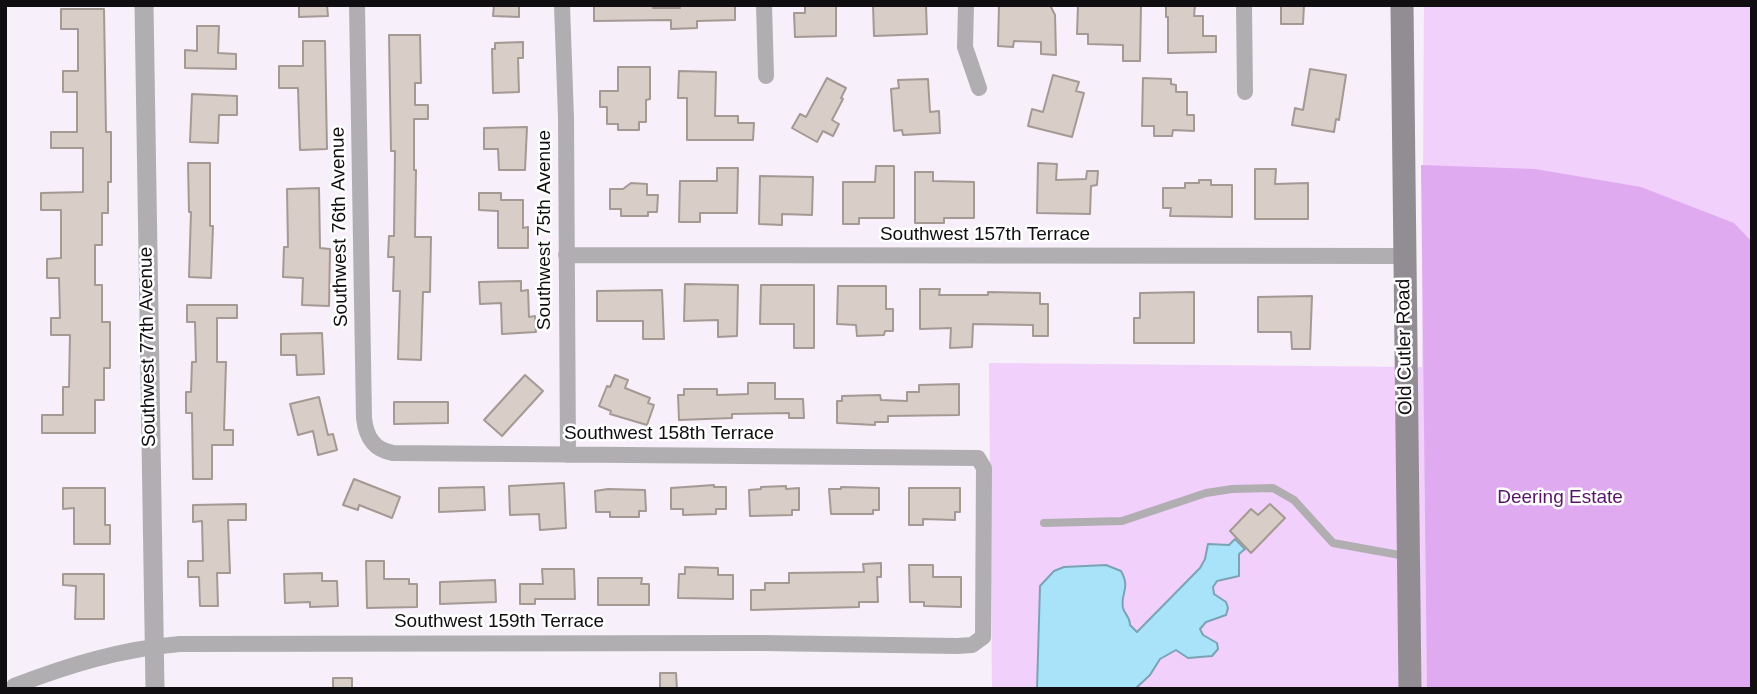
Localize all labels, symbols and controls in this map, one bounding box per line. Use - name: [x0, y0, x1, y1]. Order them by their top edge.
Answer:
- street label: Southwest 76th Avenue: [327, 127, 353, 327]
- street label: Southwest 75th Avenue: [534, 130, 556, 330]
- street label: Southwest 157th Terrace: [880, 224, 1090, 246]
- street label: Southwest 77th Avenue: [135, 247, 161, 447]
- street label: Old Cutler Road: [1392, 279, 1418, 415]
- street label: Southwest 158th Terrace: [564, 423, 774, 445]
- park label: Deering Estate: [1497, 487, 1623, 509]
- street label: Southwest 159th Terrace: [394, 611, 604, 633]

